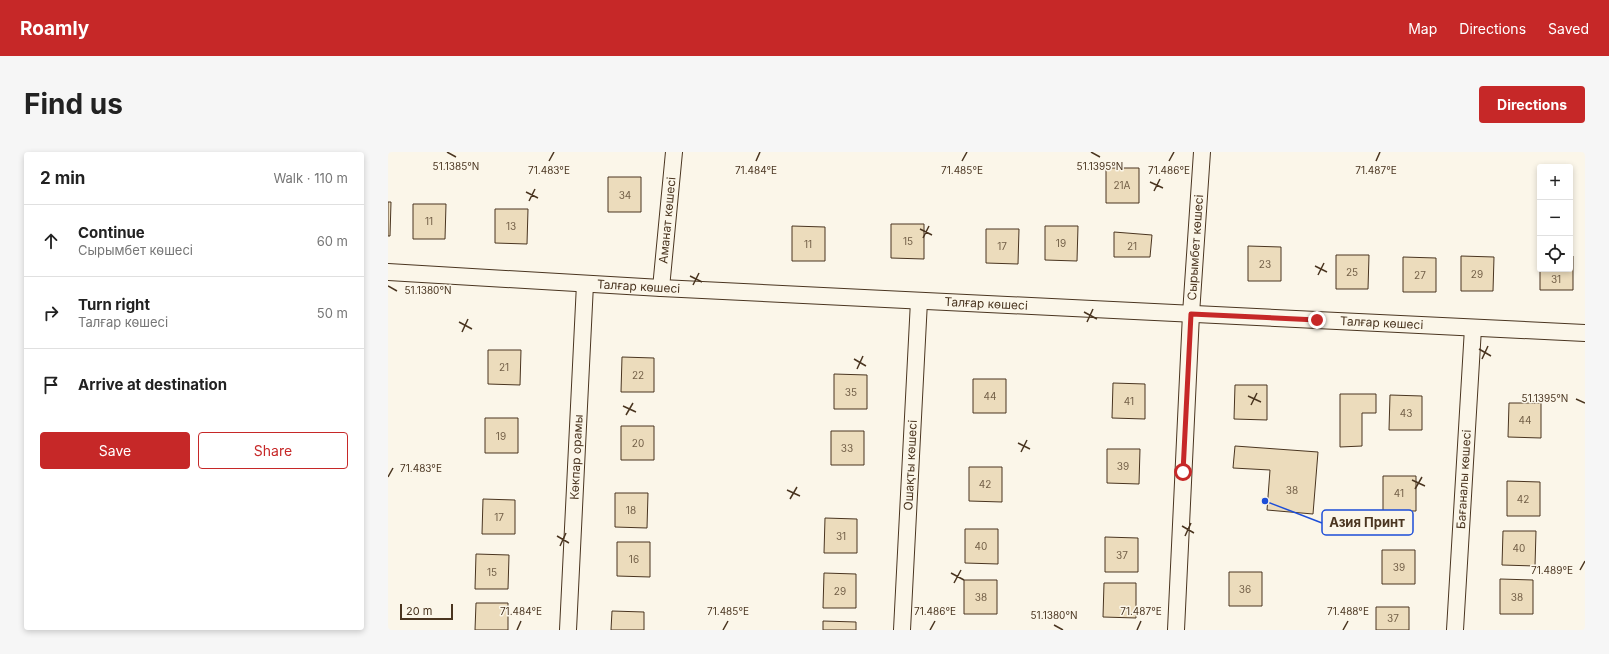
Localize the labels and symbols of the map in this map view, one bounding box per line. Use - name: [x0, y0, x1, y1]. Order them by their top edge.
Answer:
- text: 51.1385°N: [433, 160, 479, 172]
- text: 51.1395°N: [1077, 160, 1123, 172]
- text: 71.483°E: [528, 164, 570, 176]
- text: 71.484°E: [735, 164, 777, 176]
- text: 71.485°E: [941, 164, 983, 176]
- text: 71.486°E: [1148, 164, 1190, 176]
- text: 71.487°E: [1355, 164, 1397, 176]
- street label: Аманат көшесі: [655, 176, 679, 264]
- house number: 21А: [1113, 179, 1131, 191]
- house number: 34: [619, 189, 631, 201]
- street label: Сырымбет көшесі: [1184, 194, 1206, 301]
- house number: 11: [425, 215, 433, 227]
- house number: 13: [506, 220, 516, 232]
- house number: 15: [903, 235, 913, 247]
- house number: 19: [1056, 237, 1066, 249]
- house number: 11: [804, 238, 812, 250]
- house number: 17: [997, 240, 1007, 252]
- house number: 21: [1127, 240, 1137, 252]
- house number: 23: [1259, 258, 1271, 270]
- house number: 25: [1346, 266, 1358, 278]
- house number: 29: [1471, 268, 1483, 280]
- house number: 27: [1414, 269, 1426, 281]
- house number: 31: [1551, 273, 1561, 285]
- street label: Талғар көшесі: [597, 276, 681, 296]
- text: 51.1380°N: [405, 284, 452, 296]
- street label: Талғар көшесі: [944, 294, 1028, 313]
- route end: [1308, 311, 1326, 329]
- street label: Талғар көшесі: [1340, 313, 1424, 332]
- house number: 21: [499, 361, 509, 373]
- house number: 22: [632, 369, 644, 381]
- house number: 35: [845, 386, 857, 398]
- house number: 44: [984, 390, 996, 402]
- text: 51.1395°N: [1522, 392, 1568, 404]
- house number: 41: [1124, 395, 1134, 407]
- house number: 43: [1400, 407, 1412, 419]
- street label: Көкпар орамы: [566, 414, 586, 500]
- house number: 44: [1519, 414, 1531, 426]
- street label: Ошақты көшесі: [900, 419, 920, 511]
- street label: Бағаналы көшесі: [1453, 429, 1474, 529]
- house number: 19: [496, 430, 506, 442]
- house number: 20: [632, 437, 644, 449]
- house number: 33: [841, 442, 853, 454]
- house number: 39: [1117, 460, 1129, 472]
- text: 71.483°E: [400, 462, 442, 474]
- route start: [1174, 463, 1192, 481]
- house number: 42: [979, 478, 991, 490]
- house number: 38: [1286, 484, 1298, 496]
- house number: 41: [1394, 487, 1404, 499]
- house number: 42: [1517, 493, 1529, 505]
- house number: 18: [626, 504, 636, 516]
- callout: Азия Принт: [1322, 510, 1413, 535]
- house number: 17: [494, 511, 504, 523]
- text: Азия Принт: [1329, 514, 1405, 530]
- house number: 31: [836, 530, 846, 542]
- house number: 40: [975, 540, 987, 552]
- house number: 40: [1513, 542, 1525, 554]
- house number: 37: [1116, 549, 1128, 561]
- house number: 16: [629, 553, 639, 565]
- house number: 39: [1393, 561, 1405, 573]
- text: 71.489°E: [1531, 564, 1573, 576]
- house number: 15: [487, 566, 497, 578]
- house number: 36: [1239, 583, 1251, 595]
- house number: 29: [834, 585, 846, 597]
- house number: 38: [975, 591, 987, 603]
- house number: 38: [1511, 591, 1523, 603]
- scale bar: [400, 602, 453, 621]
- text: 71.484°E: [500, 605, 542, 617]
- text: 71.485°E: [707, 605, 749, 617]
- text: 71.486°E: [914, 605, 956, 617]
- text: 71.487°E: [1120, 605, 1162, 617]
- text: 71.488°E: [1327, 605, 1369, 617]
- text: 51.1380°N: [1031, 609, 1078, 621]
- house number: 37: [1387, 612, 1399, 624]

